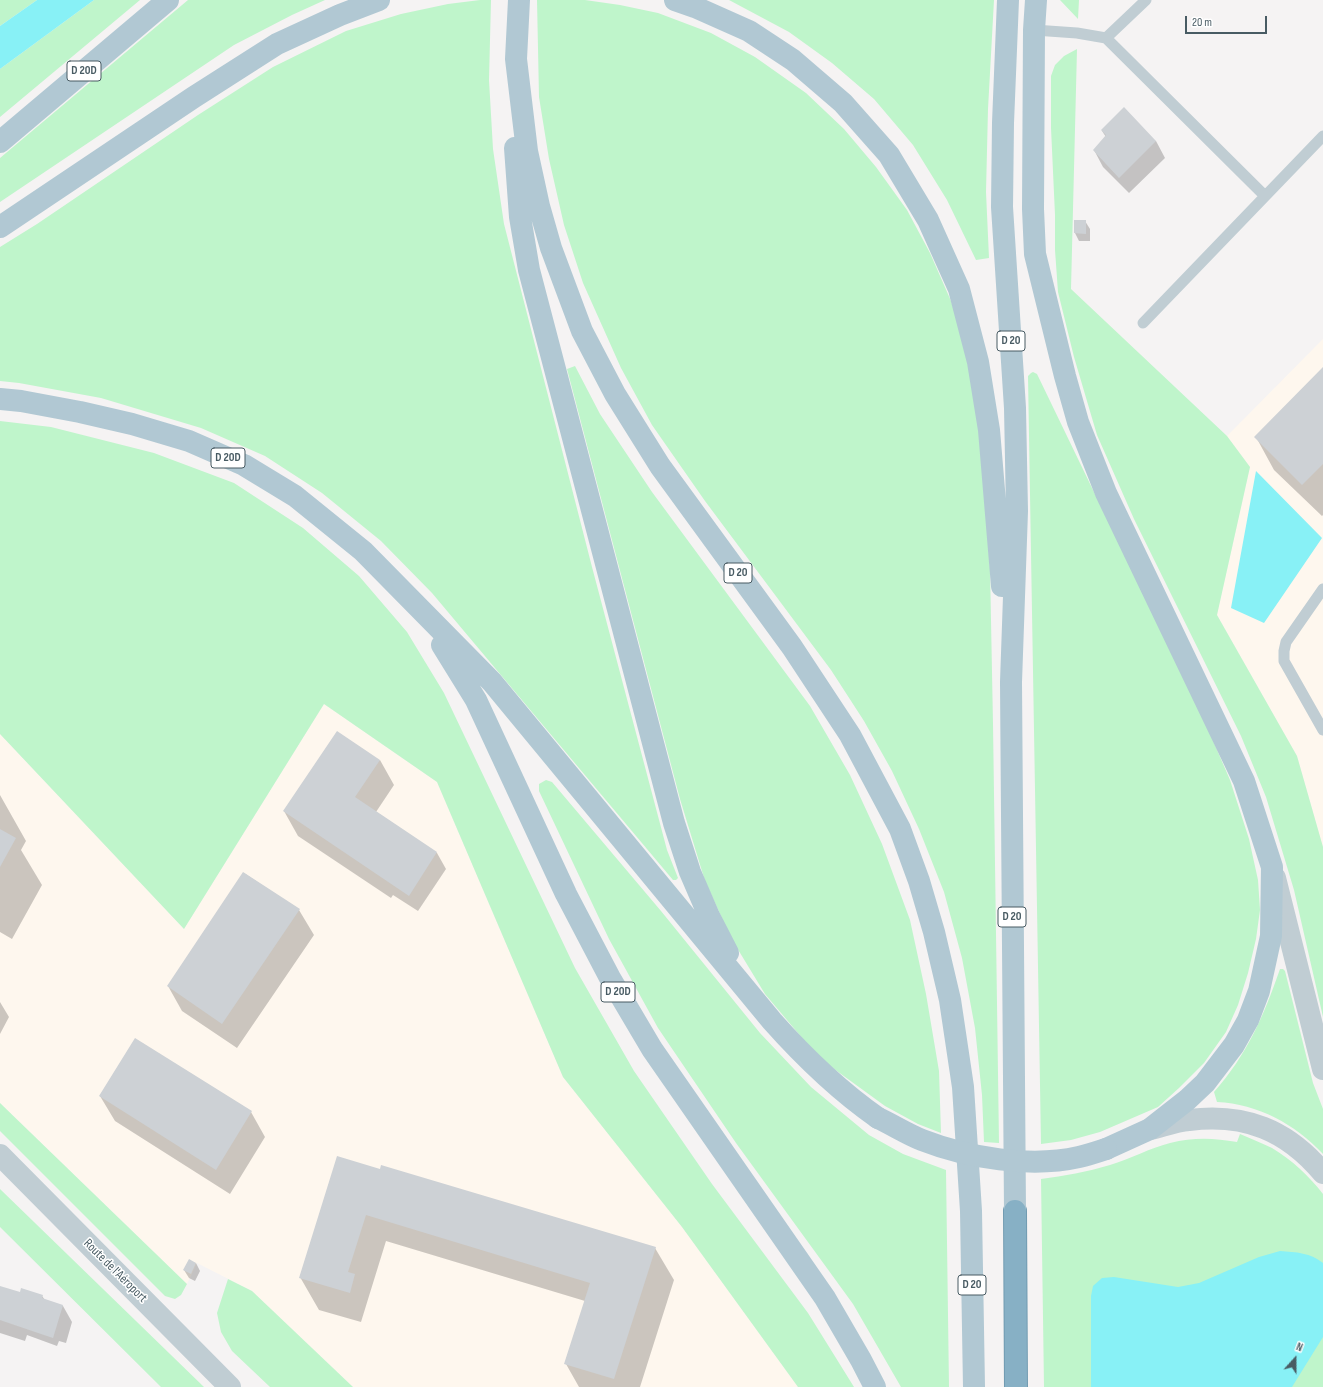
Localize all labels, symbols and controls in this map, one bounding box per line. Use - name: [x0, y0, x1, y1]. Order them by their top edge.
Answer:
- scale bar: [1187, 8, 1269, 34]
- text: 20 m: [1192, 15, 1212, 30]
- road number: D 20D: [67, 61, 101, 81]
- road number: D 20: [997, 331, 1025, 351]
- road number: D 20D: [211, 448, 245, 468]
- road number: D 20: [724, 563, 752, 583]
- road number: D 20: [998, 907, 1026, 927]
- road number: D 20D: [601, 982, 635, 1002]
- street label: Route de l'Aéroport: [80, 1236, 150, 1306]
- road number: D 20: [958, 1275, 986, 1295]
- north arrow: [1275, 1339, 1315, 1379]
- text: N: [1294, 1340, 1305, 1354]

